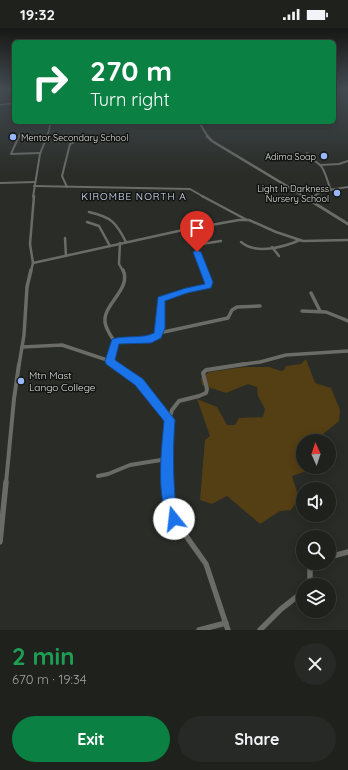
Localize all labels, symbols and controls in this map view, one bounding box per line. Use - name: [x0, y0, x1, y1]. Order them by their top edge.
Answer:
- text: 19:32: [20, 5, 55, 24]
- text: 270 m: [90, 53, 172, 88]
- icon: right: [24, 56, 76, 108]
- text: Turn right: [90, 88, 170, 111]
- marker: Mentor Secondary School: [8, 132, 18, 142]
- place label: Mentor Secondary School: [21, 132, 128, 143]
- place label: Adima Soap: [265, 151, 317, 162]
- marker: Adima Soap: [319, 151, 329, 161]
- place label: Light In Darkness Nursery School: [257, 183, 329, 204]
- marker: Light In Darkness Nursery School: [332, 188, 342, 198]
- district label: KIROMBE NORTH A: [81, 190, 187, 203]
- pin: [180, 211, 214, 252]
- icon: arrive: [186, 217, 208, 239]
- place label: Mtn Mast Lango College: [29, 369, 96, 394]
- marker: Mtn Mast Lango College: [16, 376, 26, 386]
- north arrow: [296, 434, 336, 474]
- map controls: [296, 434, 336, 618]
- button: sound: [296, 482, 336, 522]
- position arrow: [153, 498, 195, 540]
- button: search: [296, 530, 336, 570]
- button: layers: [296, 578, 336, 618]
- text: 2 min: [12, 641, 74, 671]
- button: close: [294, 643, 336, 685]
- text: 670 m · 19:34: [12, 671, 87, 687]
- button: Exit: [12, 716, 170, 762]
- button: Share: [178, 716, 336, 762]

